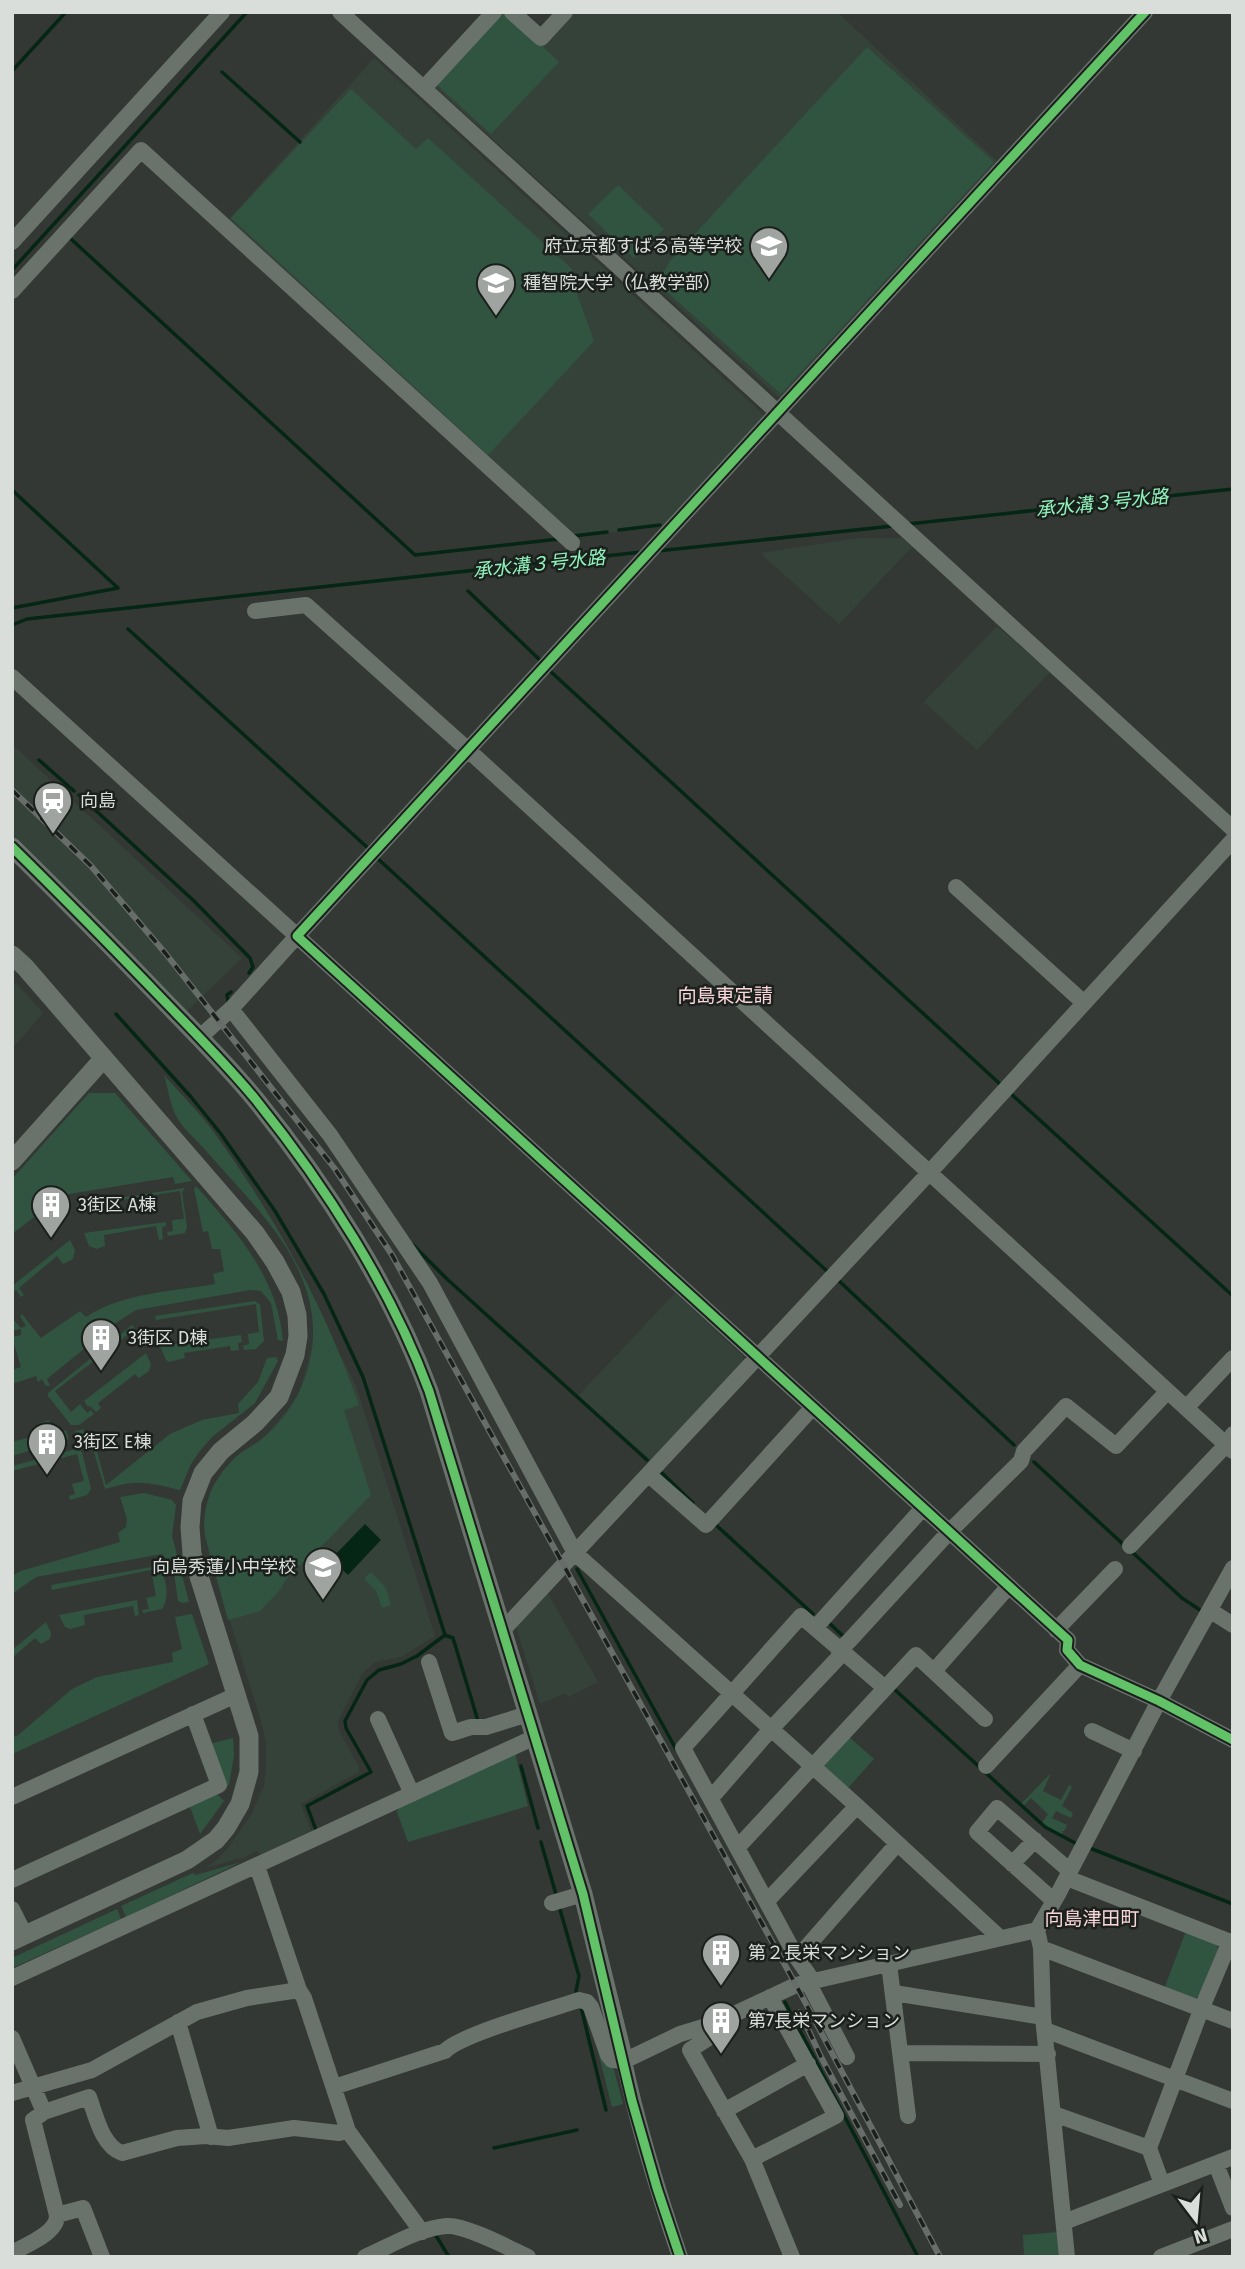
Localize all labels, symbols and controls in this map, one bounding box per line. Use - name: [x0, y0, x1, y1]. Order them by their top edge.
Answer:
- school or university icon: 府立京都すばる高等学校: [748, 225, 790, 280]
- place label: 府立京都すばる高等学校: [544, 235, 742, 257]
- school or university icon: 種智院大学（仏教学部）: [475, 262, 517, 317]
- place label: 種智院大学（仏教学部）: [523, 272, 721, 294]
- water label: 承水溝３号水路: [1035, 484, 1171, 521]
- water label: 承水溝３号水路: [472, 545, 608, 582]
- station icon: 向島: [32, 780, 74, 835]
- place label: 向島: [80, 790, 116, 812]
- district label: 向島東定請: [677, 984, 773, 1007]
- building icon: 3街区 A棟: [30, 1184, 72, 1239]
- place label: 3街区 A棟: [78, 1194, 156, 1216]
- building icon: 3街区 D棟: [80, 1317, 122, 1372]
- place label: 3街区 D棟: [128, 1327, 207, 1349]
- building icon: 3街区 E棟: [26, 1421, 68, 1476]
- place label: 3街区 E棟: [74, 1431, 151, 1453]
- school or university icon: 向島秀蓮小中学校: [302, 1546, 344, 1601]
- place label: 向島秀蓮小中学校: [152, 1556, 296, 1578]
- district label: 向島津田町: [1044, 1907, 1140, 1930]
- building icon: 第２長栄マンション: [700, 1932, 742, 1987]
- place label: 第２長栄マンション: [748, 1942, 910, 1964]
- building icon: 第7長栄マンション: [700, 2000, 742, 2055]
- place label: 第7長栄マンション: [748, 2010, 900, 2032]
- north arrow: [1161, 2185, 1231, 2255]
- text: N: [1191, 2223, 1210, 2249]

